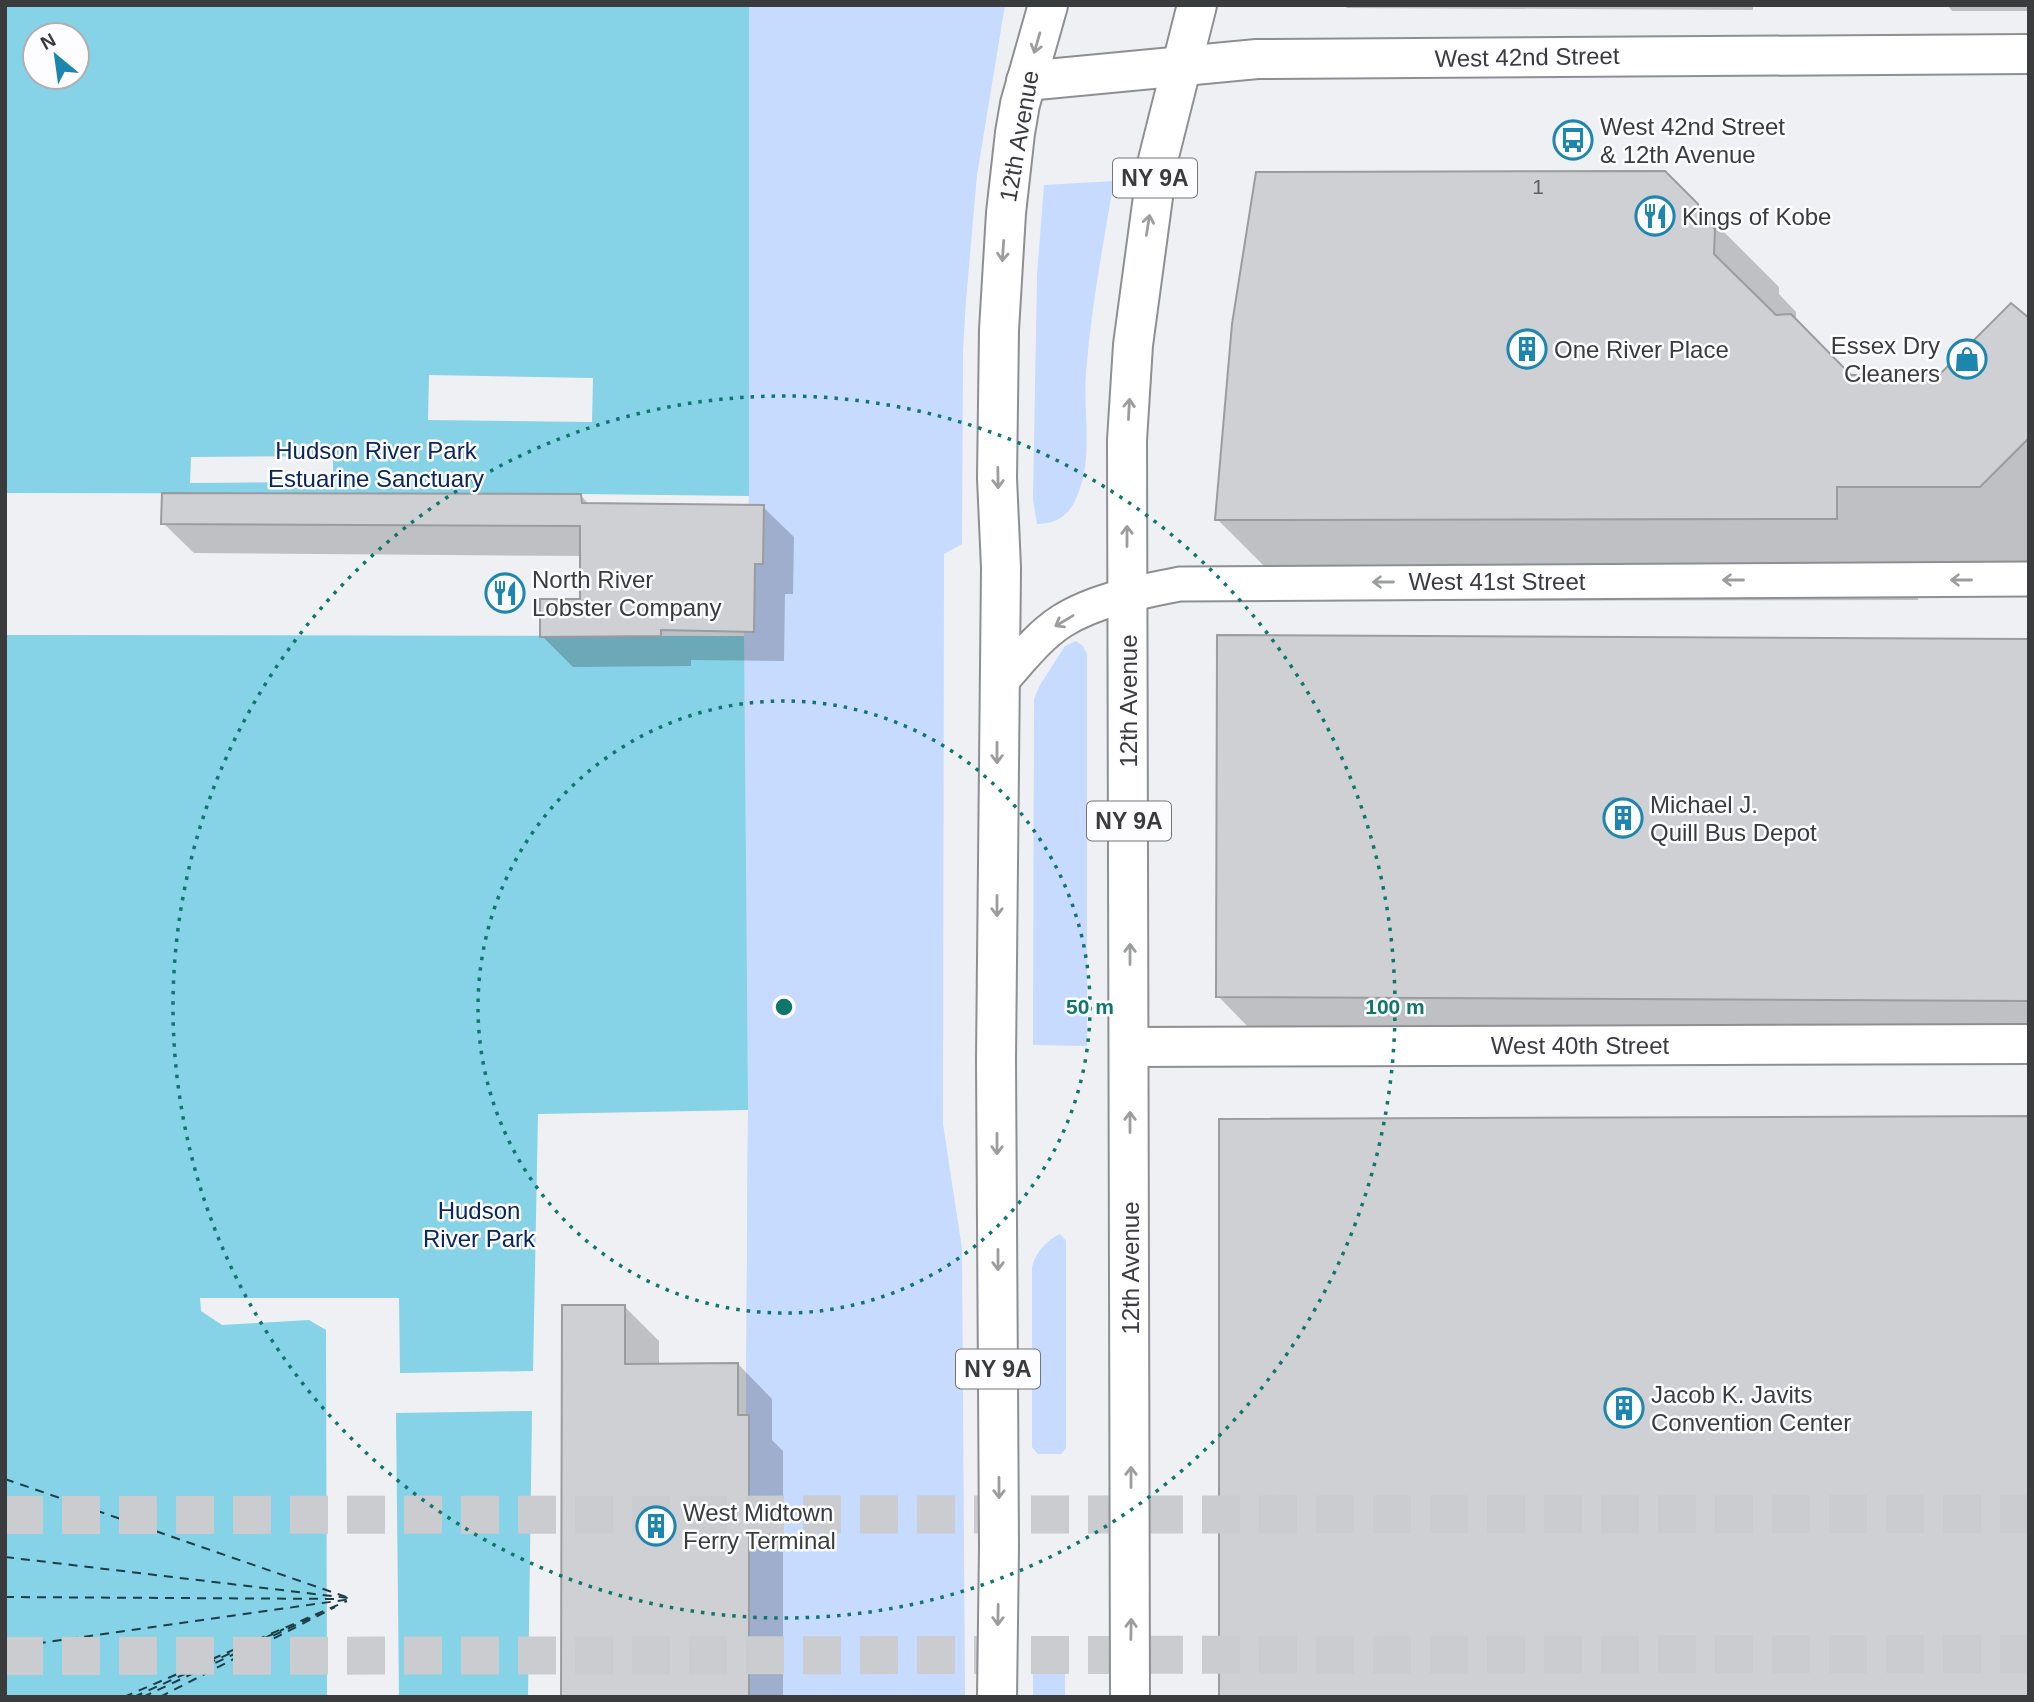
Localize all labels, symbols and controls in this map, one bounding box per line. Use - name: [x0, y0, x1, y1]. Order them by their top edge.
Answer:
- north arrow: [21, 21, 91, 91]
- text: N: [37, 29, 59, 54]
- one-way arrow: [1030, 31, 1043, 54]
- street label: West 42nd Street: [1434, 42, 1620, 72]
- street label: 12th Avenue: [994, 68, 1044, 204]
- place label: West 42nd Street & 12th Avenue: [1600, 113, 1785, 168]
- bus stop icon: West 42nd Street & 12th Avenue: [1552, 119, 1594, 161]
- road number: NY 9A: [1113, 158, 1197, 197]
- house number: 1: [1532, 175, 1544, 198]
- restaurant icon: Kings of Kobe: [1634, 195, 1676, 237]
- place label: Kings of Kobe: [1682, 203, 1831, 230]
- one-way arrow: [1142, 214, 1155, 237]
- one-way arrow: [997, 239, 1010, 262]
- building icon: One River Place: [1506, 328, 1548, 370]
- place label: Essex Dry Cleaners: [1831, 332, 1940, 387]
- place label: One River Place: [1554, 336, 1729, 363]
- shop icon: Essex Dry Cleaners: [1946, 338, 1988, 380]
- one-way arrow: [1123, 398, 1136, 420]
- park label: Hudson River Park Estuarine Sanctuary: [268, 437, 484, 492]
- one-way arrow: [991, 467, 1004, 490]
- one-way arrow: [1120, 525, 1134, 548]
- place label: North River Lobster Company: [532, 566, 721, 621]
- street label: West 41st Street: [1409, 568, 1586, 595]
- restaurant icon: North River Lobster Company: [484, 572, 526, 614]
- one-way arrow: [1722, 573, 1745, 587]
- one-way arrow: [1949, 573, 1972, 586]
- one-way arrow: [1372, 575, 1395, 589]
- one-way arrow: [1055, 614, 1075, 628]
- street label: 12th Avenue: [1115, 634, 1142, 768]
- one-way arrow: [990, 742, 1004, 765]
- place label: Michael J. Quill Bus Depot: [1650, 791, 1817, 846]
- building icon: Michael J. Quill Bus Depot: [1602, 797, 1644, 839]
- road number: NY 9A: [1087, 802, 1171, 841]
- one-way arrow: [990, 894, 1004, 917]
- one-way arrow: [1123, 943, 1137, 966]
- centre of rings: [772, 995, 796, 1019]
- text: 50 m: [1066, 995, 1114, 1018]
- text: 100 m: [1365, 995, 1425, 1018]
- street label: West 40th Street: [1491, 1032, 1669, 1059]
- one-way arrow: [1123, 1111, 1137, 1134]
- one-way arrow: [990, 1133, 1004, 1156]
- park label: Hudson River Park: [423, 1197, 536, 1252]
- street label: 12th Avenue: [1117, 1201, 1144, 1335]
- one-way arrow: [991, 1248, 1005, 1271]
- road number: NY 9A: [956, 1350, 1040, 1388]
- place label: Jacob K. Javits Convention Center: [1651, 1381, 1851, 1436]
- building icon: Jacob K. Javits Convention Center: [1603, 1387, 1645, 1429]
- one-way arrow: [1124, 1466, 1138, 1489]
- one-way arrow: [992, 1476, 1006, 1499]
- place label: West Midtown Ferry Terminal: [683, 1499, 836, 1554]
- building icon: West Midtown Ferry Terminal: [635, 1505, 677, 1547]
- one-way arrow: [991, 1604, 1004, 1627]
- one-way arrow: [1124, 1617, 1138, 1640]

